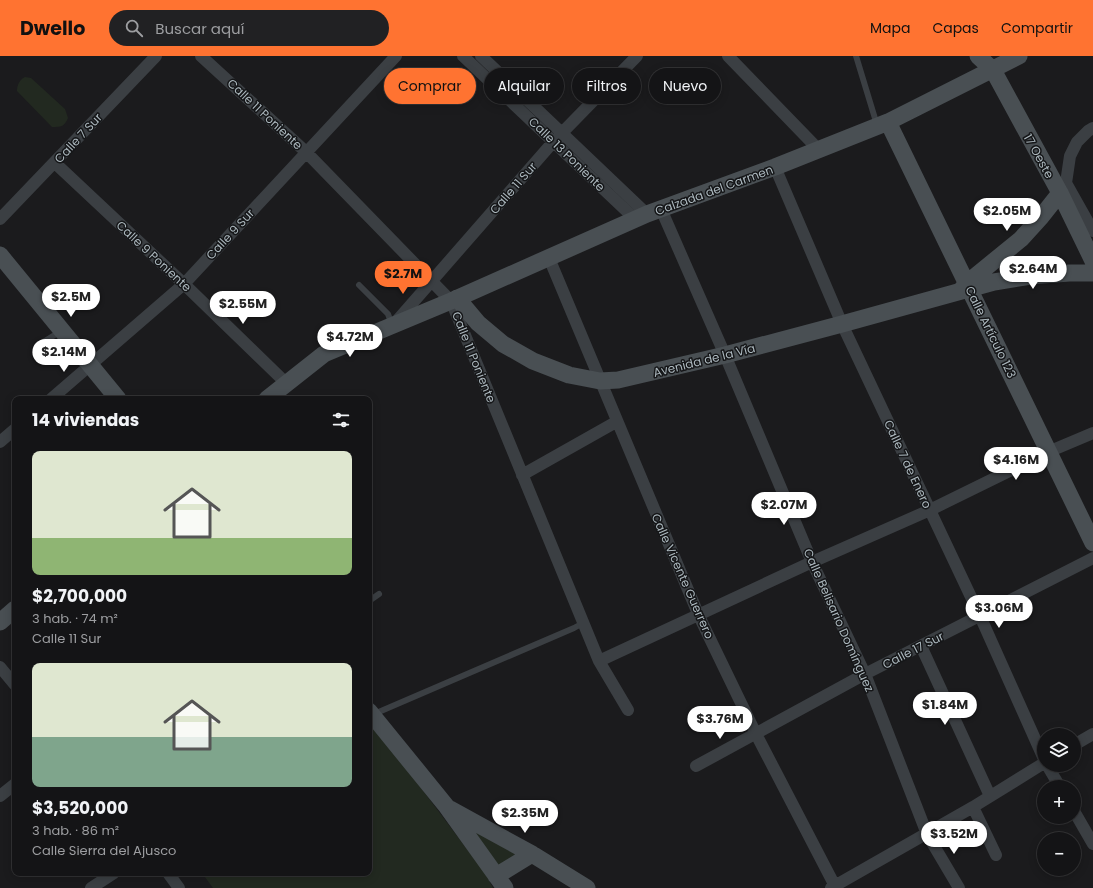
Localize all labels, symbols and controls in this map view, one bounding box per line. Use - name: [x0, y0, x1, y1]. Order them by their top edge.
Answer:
- search box: [109, 10, 389, 46]
- text: Dwello: [20, 15, 85, 42]
- icon: search: [123, 17, 145, 39]
- text: Buscar aquí: [155, 18, 244, 39]
- text: Mapa: [870, 18, 910, 38]
- text: Capas: [932, 18, 979, 38]
- text: Compartir: [1001, 18, 1073, 38]
- chip: Comprar: [384, 68, 476, 104]
- chip: Alquilar: [484, 68, 564, 104]
- chip: Filtros: [572, 68, 641, 104]
- chip: Nuevo: [649, 68, 721, 104]
- street label: Calle 11 Poniente: [224, 75, 306, 153]
- street label: Calle 7 Sur: [50, 109, 106, 167]
- street label: Calle 13 Poniente: [525, 113, 609, 195]
- street label: 17 Oeste: [1020, 131, 1058, 181]
- street label: Calle 11 Sur: [486, 158, 541, 218]
- street label: Calzada del Carmen: [653, 161, 775, 219]
- pin: $2.05M: [974, 198, 1040, 232]
- text: $2.05M: [983, 201, 1031, 220]
- street label: Calle 9 Sur: [202, 204, 258, 263]
- street label: Calle 9 Poniente: [113, 217, 195, 295]
- pin: $2.64M: [1000, 256, 1066, 290]
- text: $2.64M: [1009, 259, 1057, 278]
- pin: $2.7M: [375, 261, 431, 295]
- text: $2.7M: [384, 264, 422, 283]
- street label: Calle Artículo 123: [961, 283, 1021, 381]
- pin: $2.5M: [43, 284, 99, 318]
- text: $2.5M: [51, 287, 91, 306]
- pin: $2.55M: [210, 291, 276, 325]
- text: $2.55M: [219, 294, 267, 313]
- street label: Calle 11 Poniente: [448, 309, 500, 405]
- pin: $4.72M: [317, 324, 383, 358]
- text: $4.72M: [326, 327, 374, 346]
- pin: $2.14M: [31, 339, 97, 373]
- street label: Avenida de la Vía: [651, 339, 757, 381]
- text: $2.14M: [41, 342, 87, 361]
- text: 14 viviendas: [32, 408, 139, 432]
- icon: filters: [330, 409, 352, 431]
- street label: Calle 7 de Enero: [880, 417, 936, 511]
- pin: $4.16M: [983, 447, 1049, 481]
- text: $4.16M: [993, 450, 1039, 469]
- icon: home: [156, 477, 228, 549]
- pin: $2.07M: [751, 492, 817, 526]
- text: $2.07M: [760, 495, 808, 514]
- street label: Calle Vicente Guerrero: [648, 511, 718, 642]
- street label: Calle Belisario Domínguez: [800, 546, 878, 694]
- text: $2,700,000: [32, 584, 127, 608]
- pin: $3.06M: [966, 595, 1032, 629]
- text: $3.06M: [975, 598, 1023, 617]
- text: 3 hab. · 74 m²: [32, 609, 118, 628]
- street label: Calle 17 Sur: [879, 627, 947, 673]
- text: Calle 11 Sur: [32, 629, 101, 648]
- icon: home: [156, 689, 228, 761]
- pin: $1.84M: [912, 692, 978, 726]
- text: $1.84M: [922, 695, 968, 714]
- pin: $3.76M: [687, 706, 753, 740]
- text: $3.76M: [696, 709, 744, 728]
- map controls: [1037, 728, 1081, 876]
- button: layers: [1037, 728, 1081, 772]
- button: +: [1037, 780, 1081, 824]
- text: $3,520,000: [32, 796, 128, 820]
- pin: $2.35M: [492, 800, 558, 834]
- text: $2.35M: [501, 803, 549, 822]
- text: 3 hab. · 86 m²: [32, 821, 119, 840]
- pin: $3.52M: [921, 821, 987, 855]
- text: $3.52M: [930, 824, 978, 843]
- button: −: [1037, 832, 1081, 876]
- text: Calle Sierra del Ajusco: [32, 841, 176, 860]

